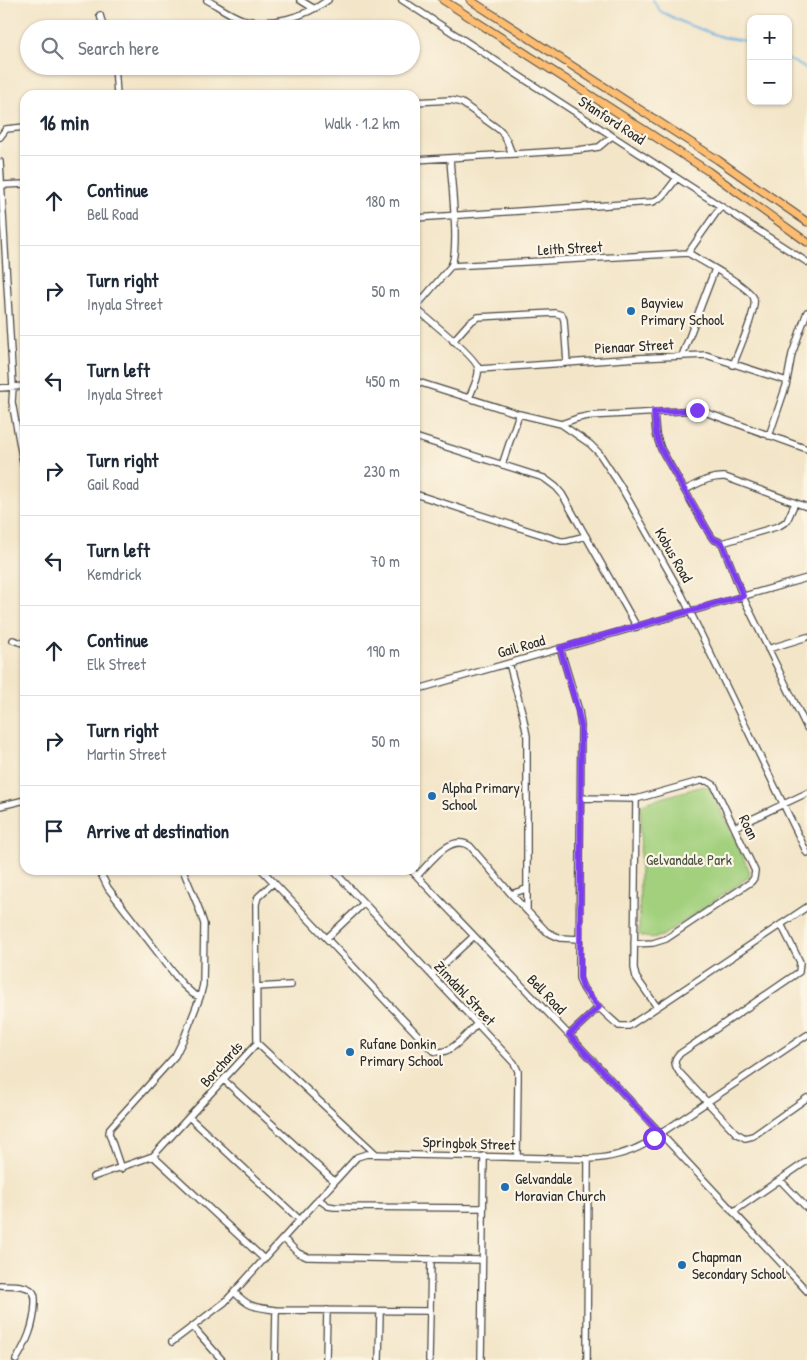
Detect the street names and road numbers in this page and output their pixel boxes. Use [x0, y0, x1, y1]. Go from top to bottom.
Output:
street label: Stanford Road [574, 91, 650, 150]
street label: Leith Street [537, 236, 604, 260]
street label: Pienaar Street [594, 333, 675, 359]
street label: Kobus Road [650, 524, 698, 586]
street label: Gail Road [495, 629, 547, 663]
street label: Roan [734, 811, 764, 843]
street label: Zimdahl Street [430, 956, 501, 1031]
street label: Bell Road [523, 969, 571, 1019]
street label: Borchards [195, 1036, 247, 1091]
street label: Springbok Street [422, 1131, 517, 1155]

